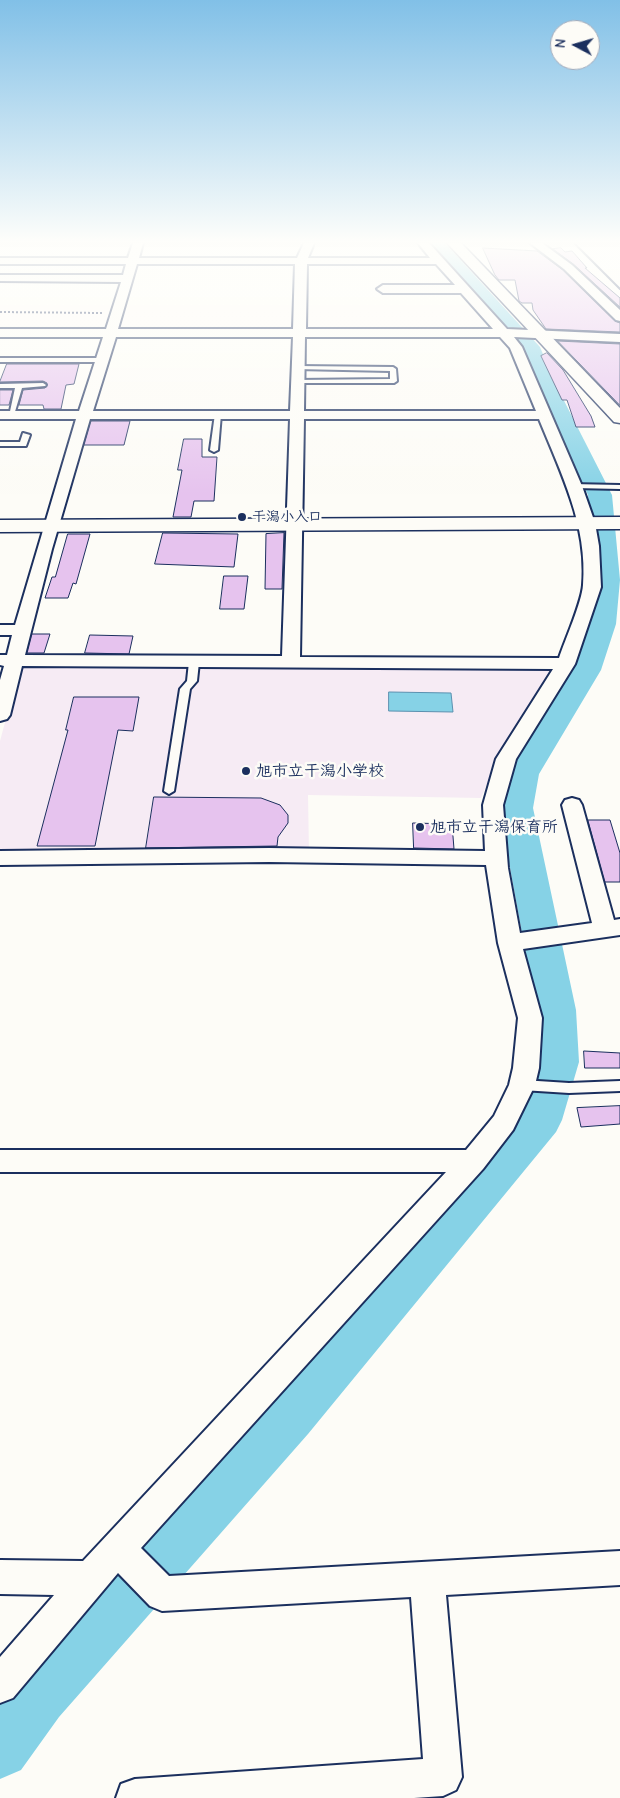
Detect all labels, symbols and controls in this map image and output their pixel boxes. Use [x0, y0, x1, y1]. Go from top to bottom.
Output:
north arrow [550, 20, 600, 70]
text: N [552, 38, 570, 49]
place label: 干潟小入口 [252, 509, 322, 525]
marker: 干潟小入口 [236, 511, 248, 523]
place label: 旭市立干潟小学校 [256, 761, 384, 781]
marker: 旭市立干潟小学校 [240, 765, 252, 777]
place label: 旭市立干潟保育所 [430, 817, 558, 837]
marker: 旭市立干潟保育所 [414, 821, 426, 833]

